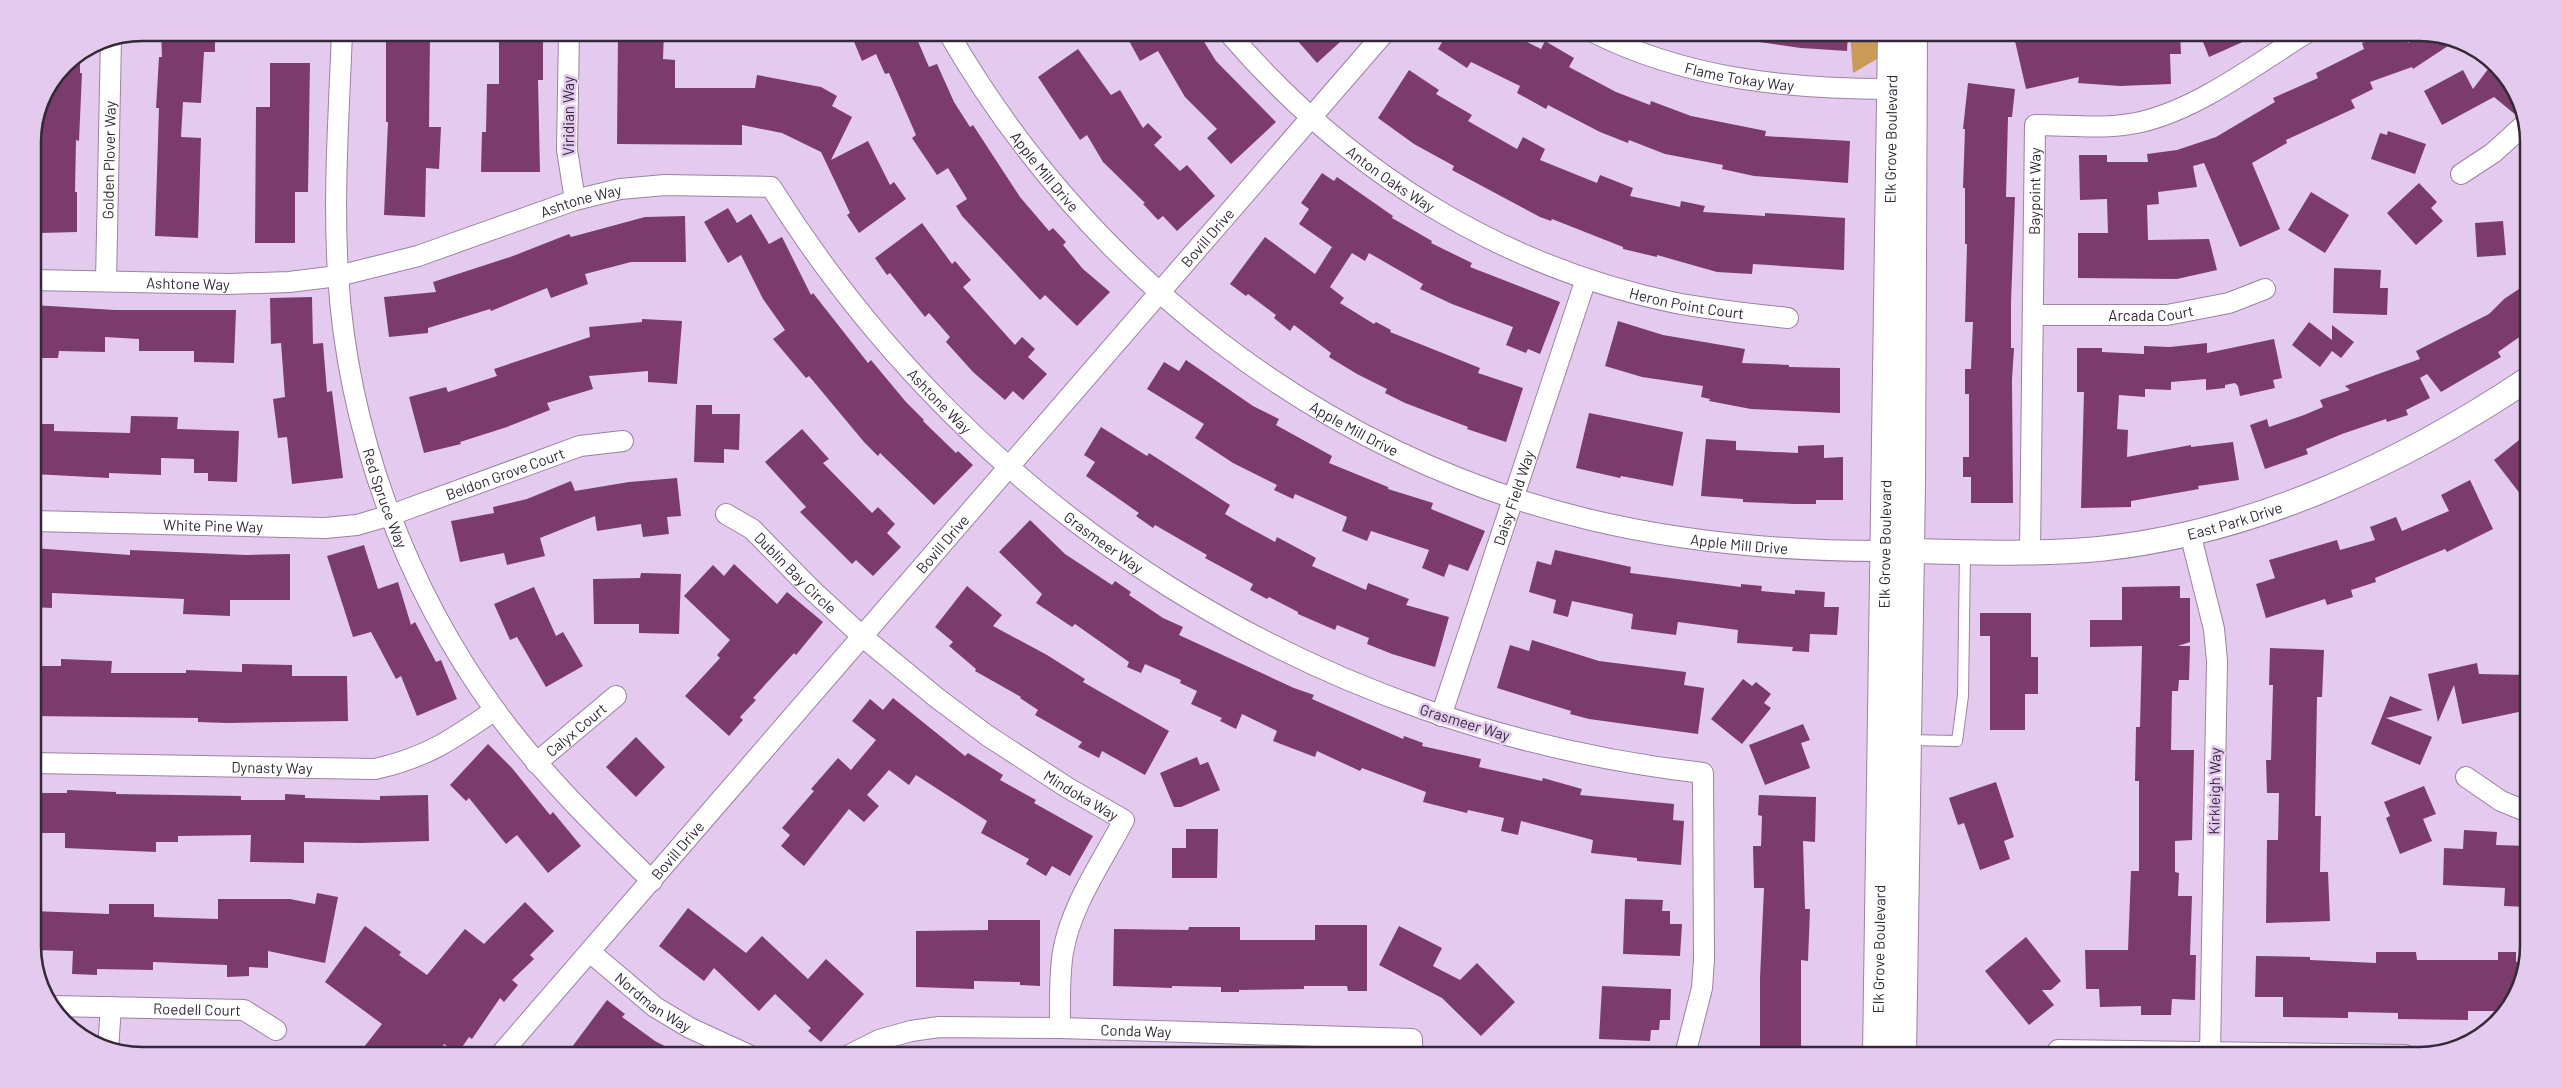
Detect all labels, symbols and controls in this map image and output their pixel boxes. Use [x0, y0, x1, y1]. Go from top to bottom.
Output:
street label: Flame Tokay Way [1683, 58, 1795, 94]
street label: Elk Grove Boulevard [1880, 75, 1900, 204]
street label: Viridian Way [559, 76, 577, 156]
street label: Golden Plover Way [98, 100, 119, 220]
street label: Apple Mill Drive [1007, 128, 1083, 215]
street label: Anton Oaks Way [1343, 142, 1438, 216]
street label: Baypoint Way [2025, 147, 2044, 235]
street label: Ashtone Way [538, 180, 623, 221]
street label: Bovill Drive [1177, 204, 1237, 270]
street label: Ashtone Way [146, 273, 230, 293]
street label: Heron Point Court [1628, 283, 1745, 322]
street label: Arcada Court [2108, 301, 2195, 324]
street label: Ashtone Way [904, 365, 975, 437]
street label: Apple Mill Drive [1307, 397, 1401, 460]
street label: Beldon Grove Court [443, 443, 567, 503]
street label: Red Spruce Way [360, 446, 411, 551]
street label: Daisy Field Way [1489, 448, 1538, 548]
street label: Elk Grove Boulevard [1875, 480, 1894, 608]
street label: East Park Drive [2185, 498, 2285, 543]
street label: Grasmeer Way [1061, 507, 1147, 577]
street label: Bovill Drive [912, 511, 973, 577]
street label: White Pine Way [163, 515, 263, 536]
street label: Dublin Bay Circle [751, 528, 841, 617]
street label: Apple Mill Drive [1689, 530, 1789, 557]
street label: Calyx Court [542, 699, 610, 760]
street label: Grasmeer Way [1418, 700, 1512, 744]
street label: Kirkleigh Way [2204, 747, 2224, 835]
street label: Dynasty Way [231, 757, 313, 777]
street label: Mindoka Way [1041, 766, 1122, 824]
street label: Bovill Drive [647, 817, 708, 883]
street label: Elk Grove Boulevard [1869, 885, 1888, 1013]
street label: Nordman Way [612, 968, 695, 1036]
street label: Roedell Court [153, 999, 241, 1019]
street label: Conda Way [1100, 1020, 1172, 1040]

